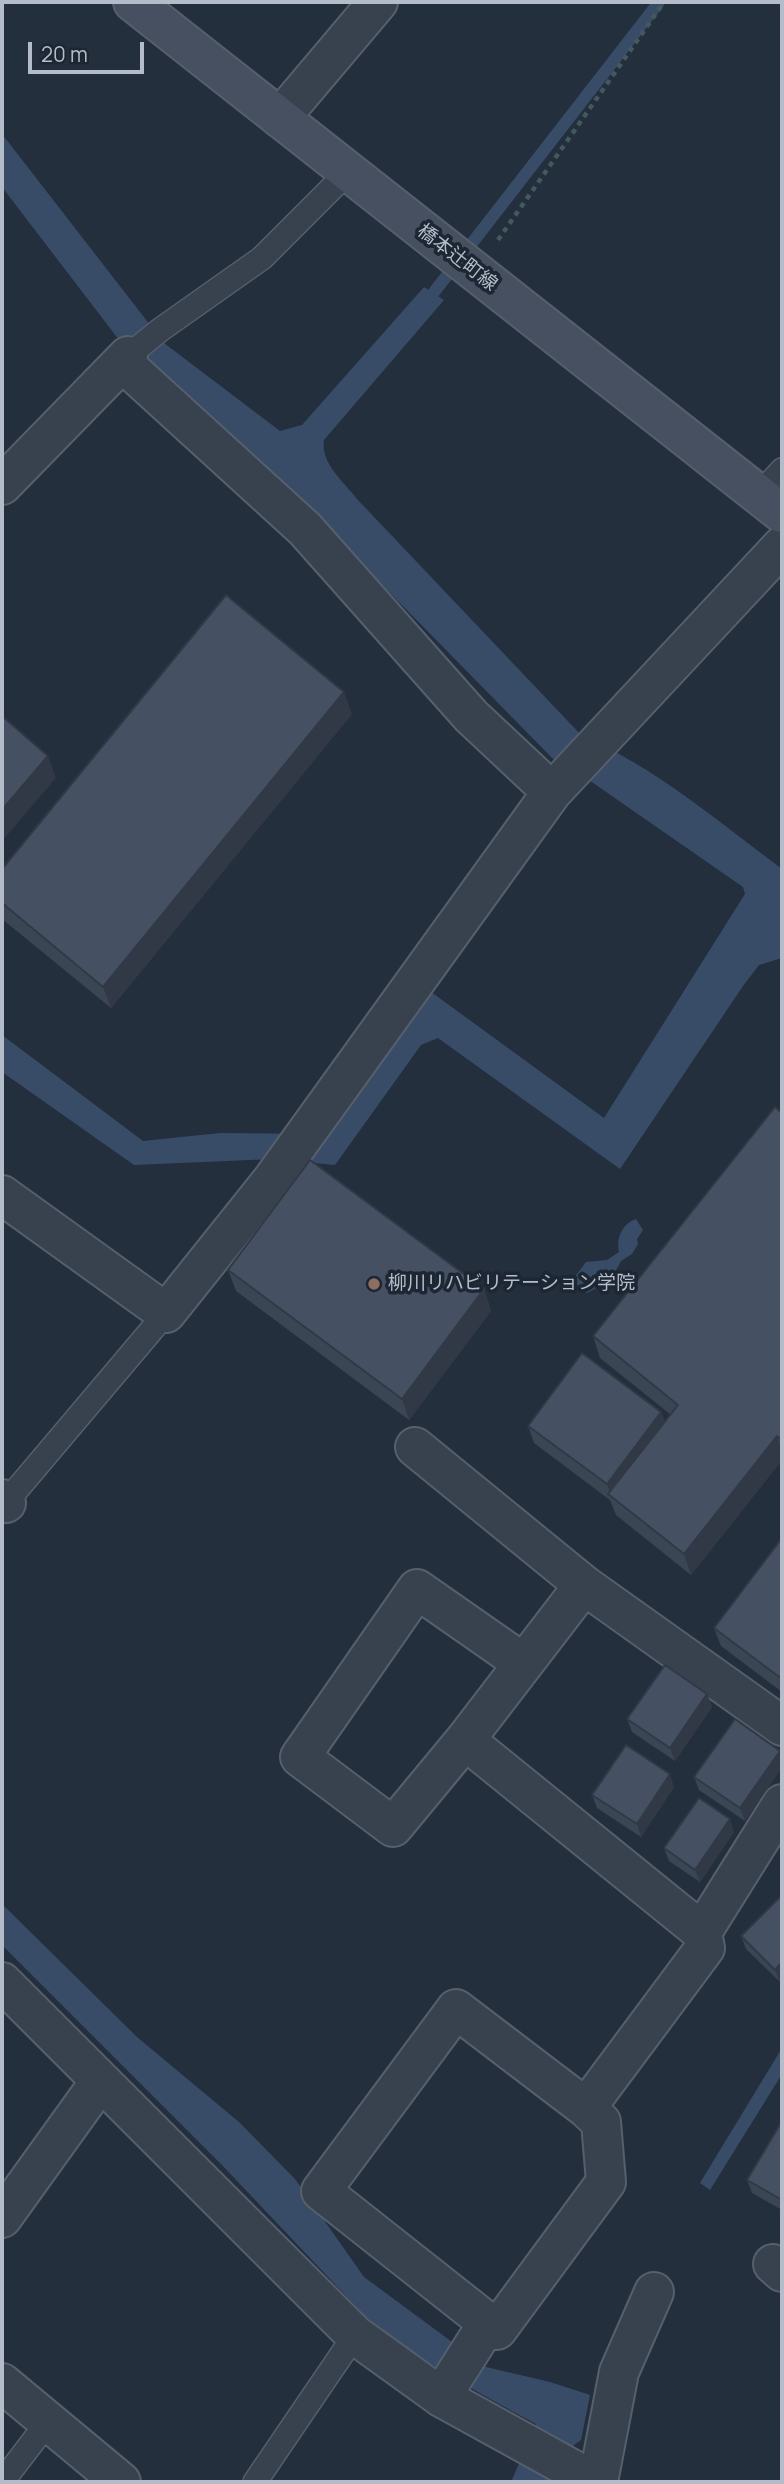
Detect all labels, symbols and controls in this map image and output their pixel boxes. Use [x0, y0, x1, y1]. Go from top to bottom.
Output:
scale bar [32, 28, 147, 72]
text: 20 m [41, 40, 88, 68]
street label: 橋本辻町線 [413, 220, 501, 296]
place label: 柳川リハビリテーション学院 [388, 1273, 635, 1295]
marker: 柳川リハビリテーション学院 [366, 1276, 382, 1292]

